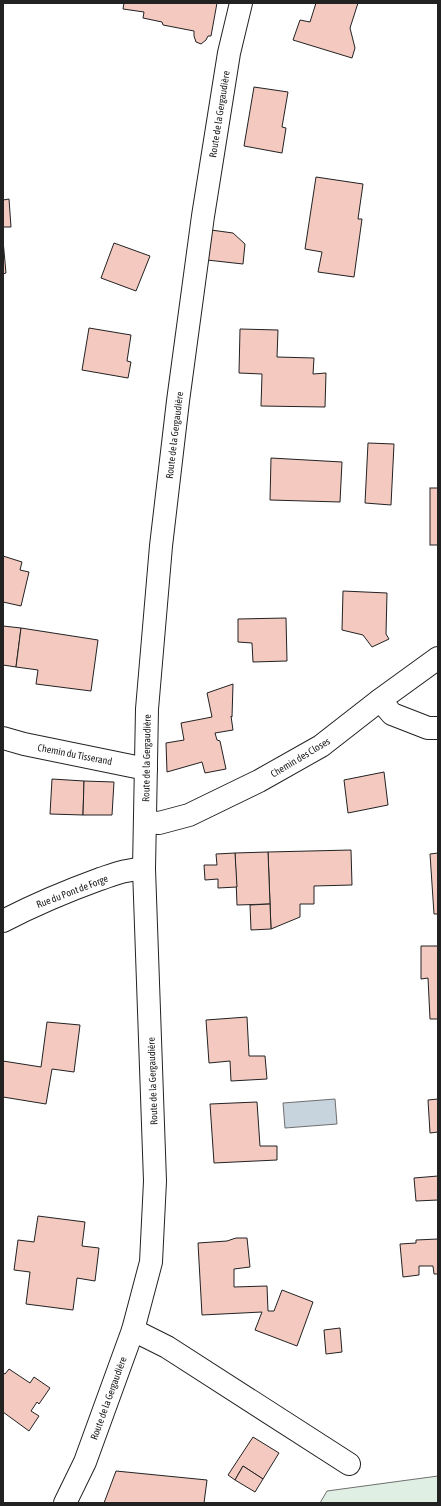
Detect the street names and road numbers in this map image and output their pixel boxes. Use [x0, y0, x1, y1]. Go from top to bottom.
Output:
street label: Route de la Gergaudière [207, 69, 232, 158]
street label: Route de la Gergaudière [164, 390, 185, 479]
street label: Route de la Gergaudière [140, 714, 153, 802]
street label: Chemin des Closes [269, 735, 332, 779]
street label: Chemin du Tisserand [37, 742, 113, 767]
street label: Rue du Pont de Forge [35, 873, 110, 910]
street label: Route de la Gergaudière [145, 1037, 160, 1125]
street label: Route de la Gergaudière [88, 1355, 129, 1441]

